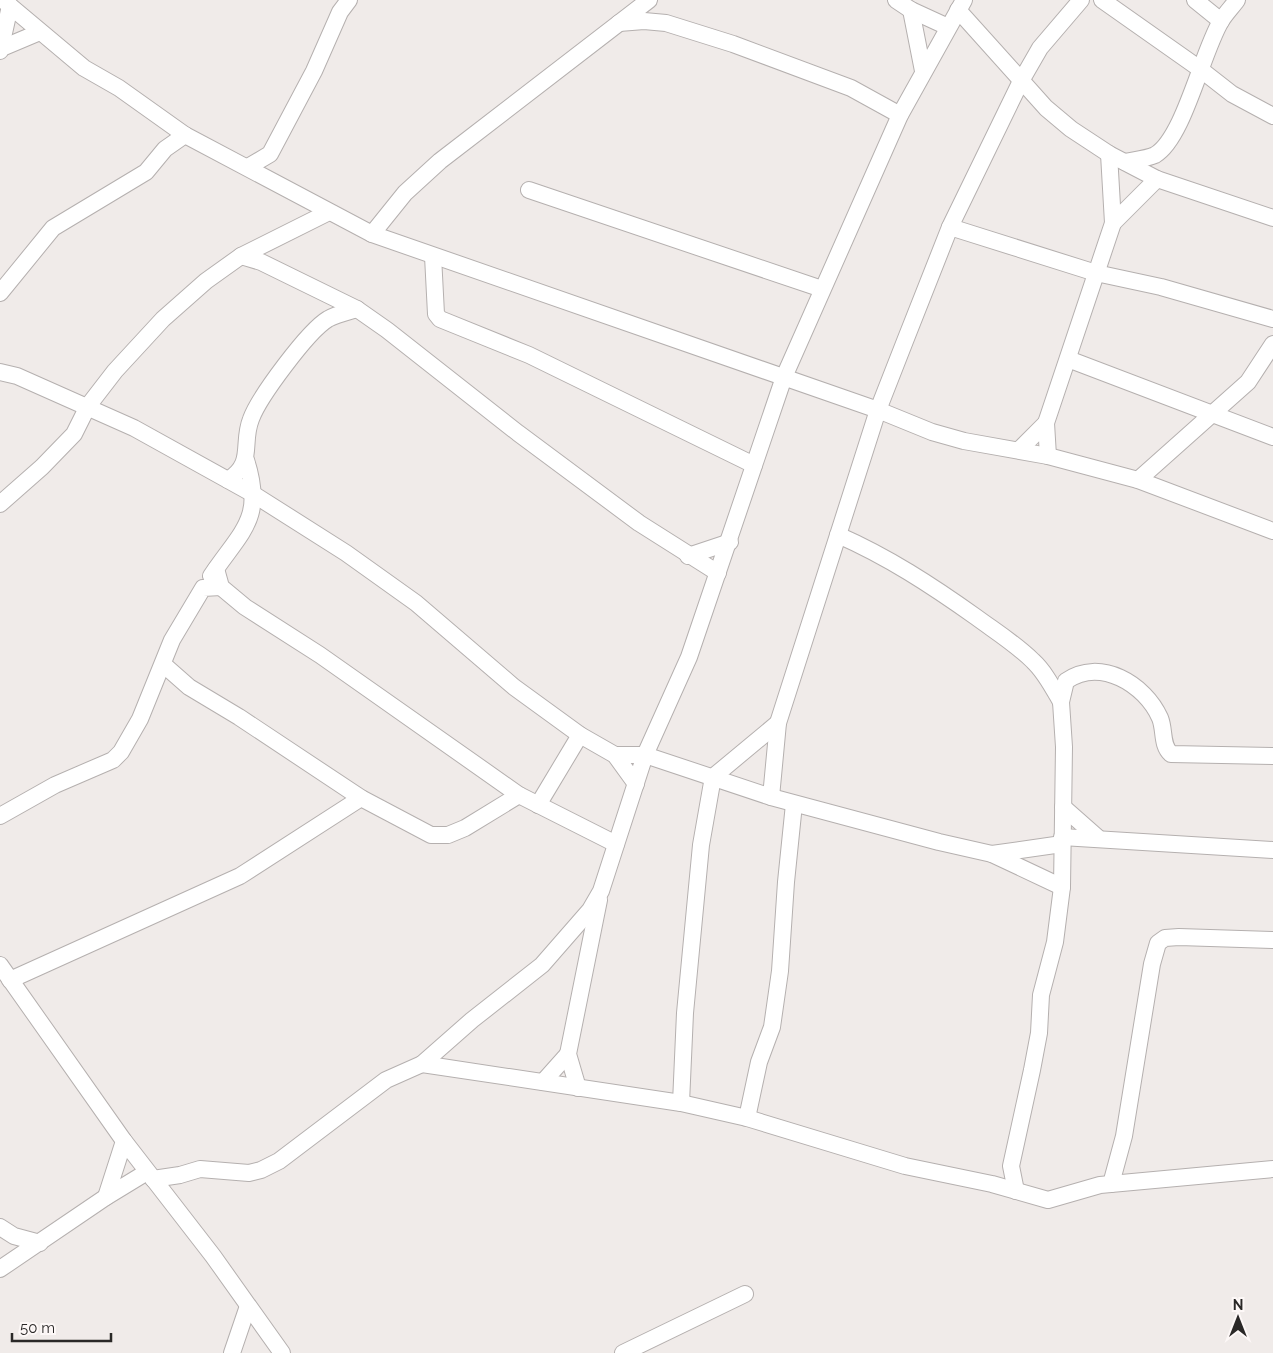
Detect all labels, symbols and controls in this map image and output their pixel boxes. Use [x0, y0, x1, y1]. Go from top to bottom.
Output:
north arrow [1213, 1293, 1263, 1343]
text: N [1233, 1297, 1243, 1313]
scale bar [12, 1310, 111, 1342]
text: 50 m [20, 1319, 55, 1337]

